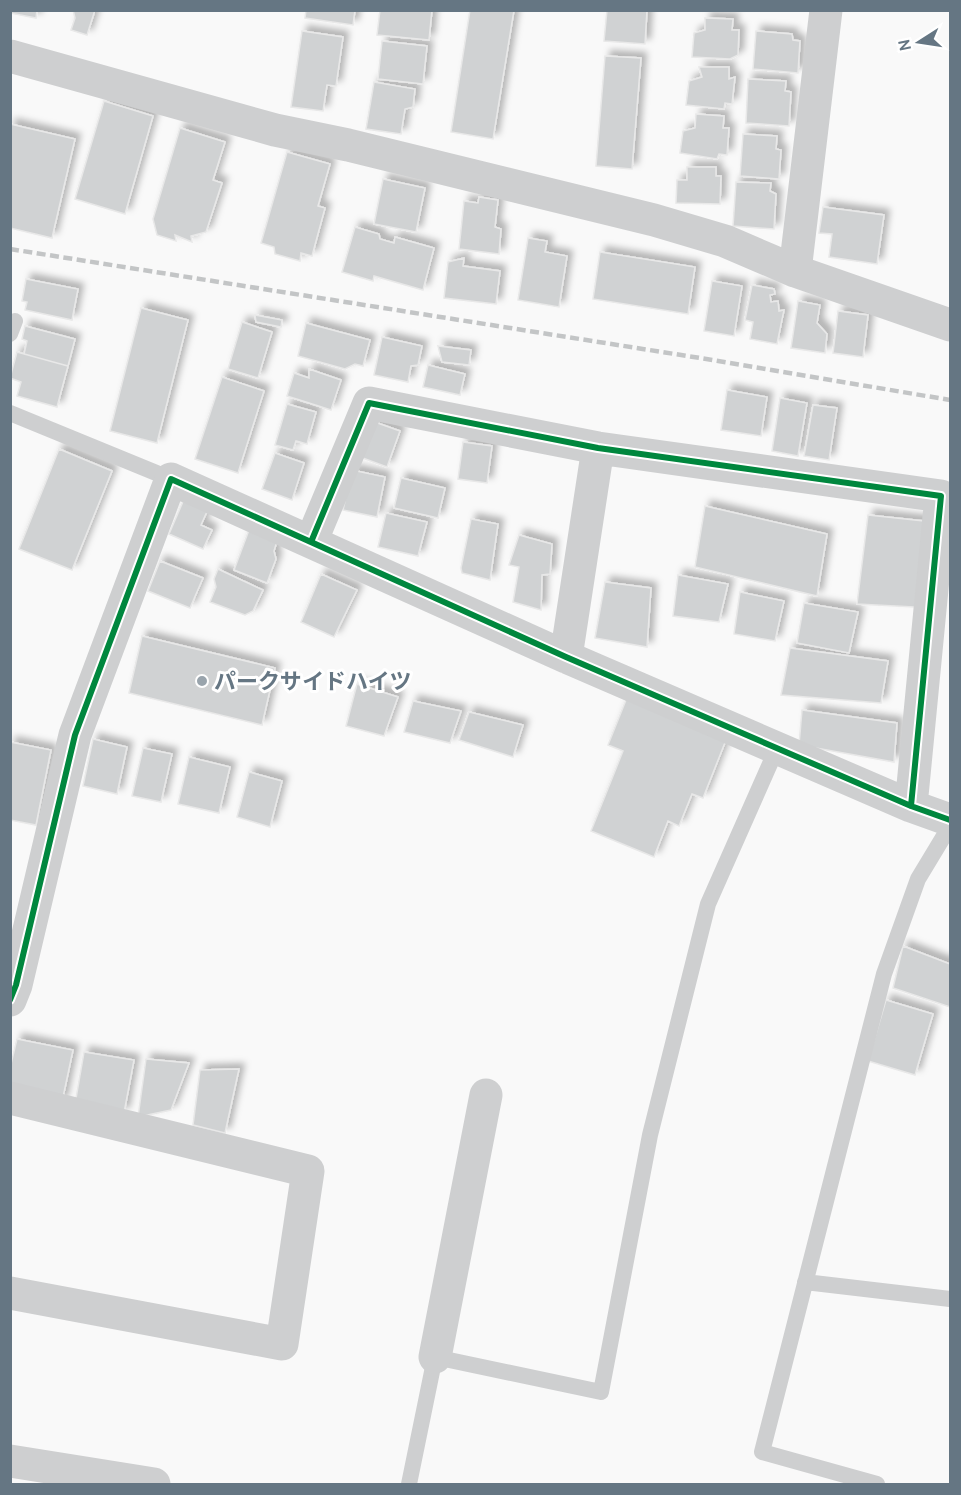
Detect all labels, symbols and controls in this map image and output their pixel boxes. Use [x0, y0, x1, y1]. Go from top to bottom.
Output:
north arrow [889, 12, 949, 72]
text: N [894, 38, 915, 53]
place label: パークサイドハイツ [214, 668, 412, 695]
marker: パークサイドハイツ [195, 674, 209, 688]

